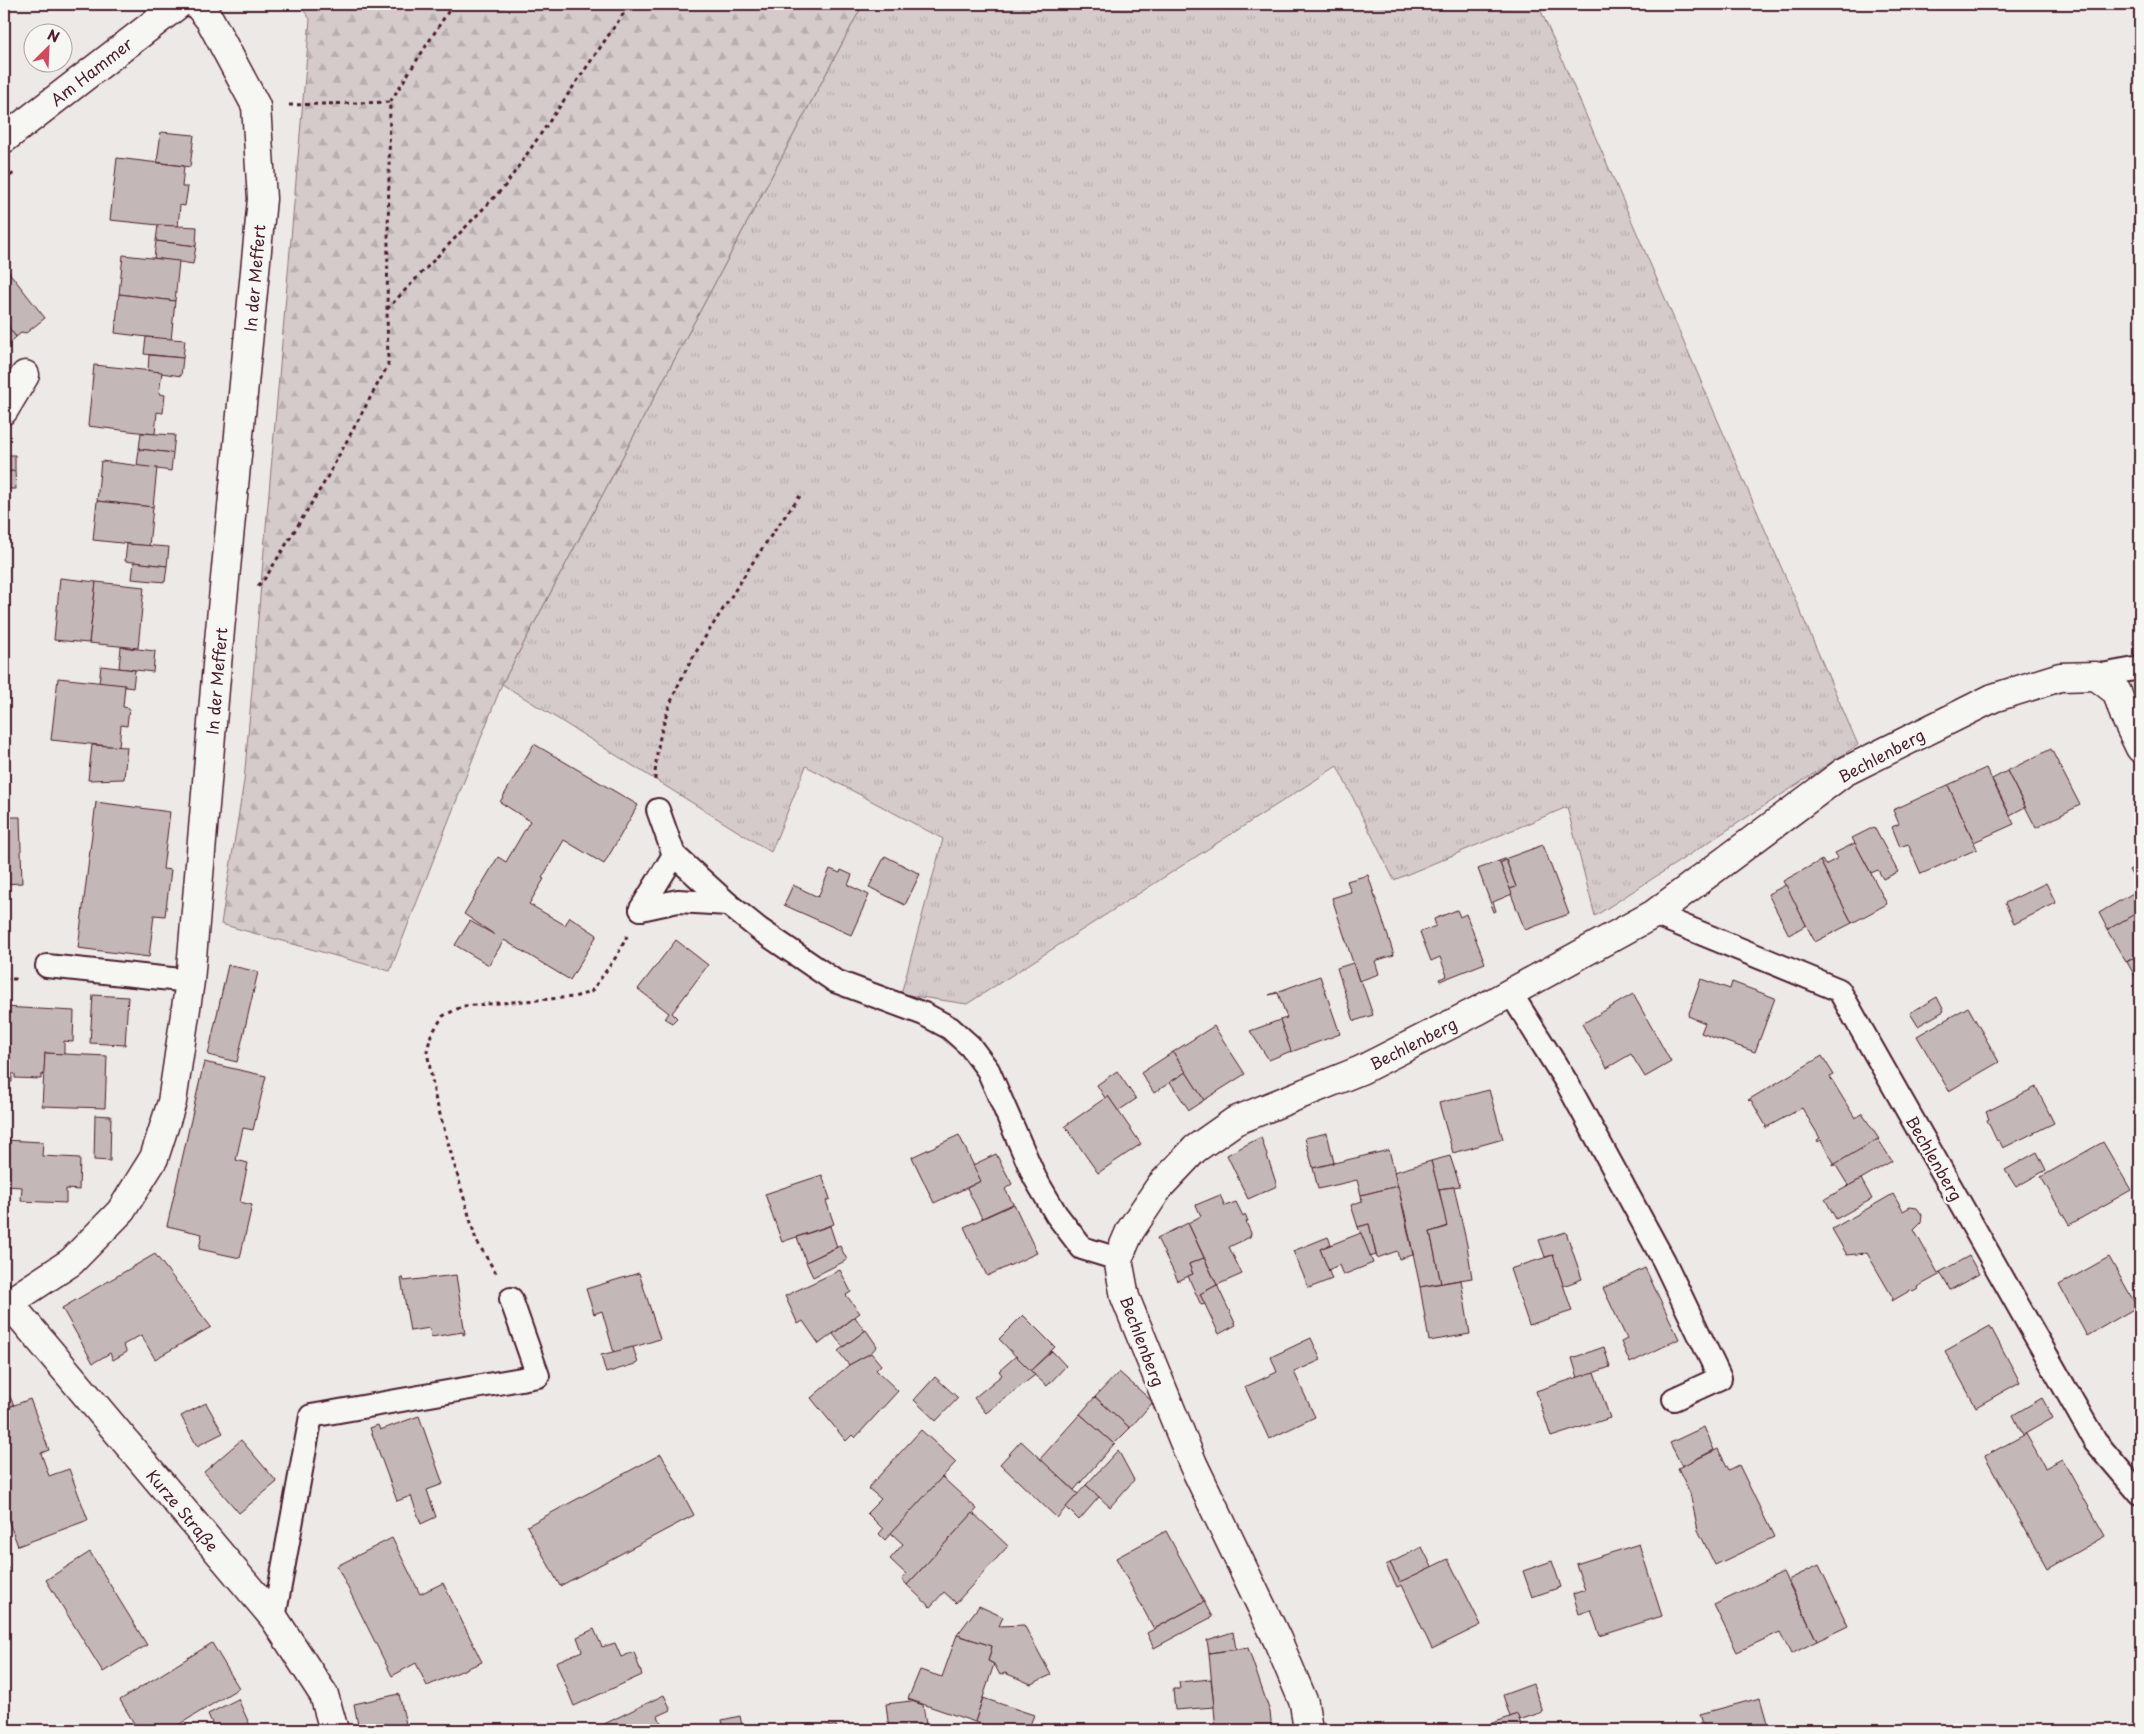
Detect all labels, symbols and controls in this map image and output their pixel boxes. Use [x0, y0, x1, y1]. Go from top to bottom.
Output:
north arrow [22, 22, 72, 72]
text: N [44, 24, 63, 48]
street label: Am Hammer [45, 31, 137, 111]
street label: In der Meffert [237, 223, 271, 333]
street label: In der Meffert [199, 626, 233, 736]
street label: Bechlenberg [1834, 722, 1928, 788]
street label: Bechlenberg [1365, 1011, 1461, 1075]
street label: Bechlenberg [1901, 1111, 1969, 1205]
street label: Bechlenberg [1115, 1292, 1171, 1390]
street label: Kurze Straße [141, 1463, 225, 1557]

